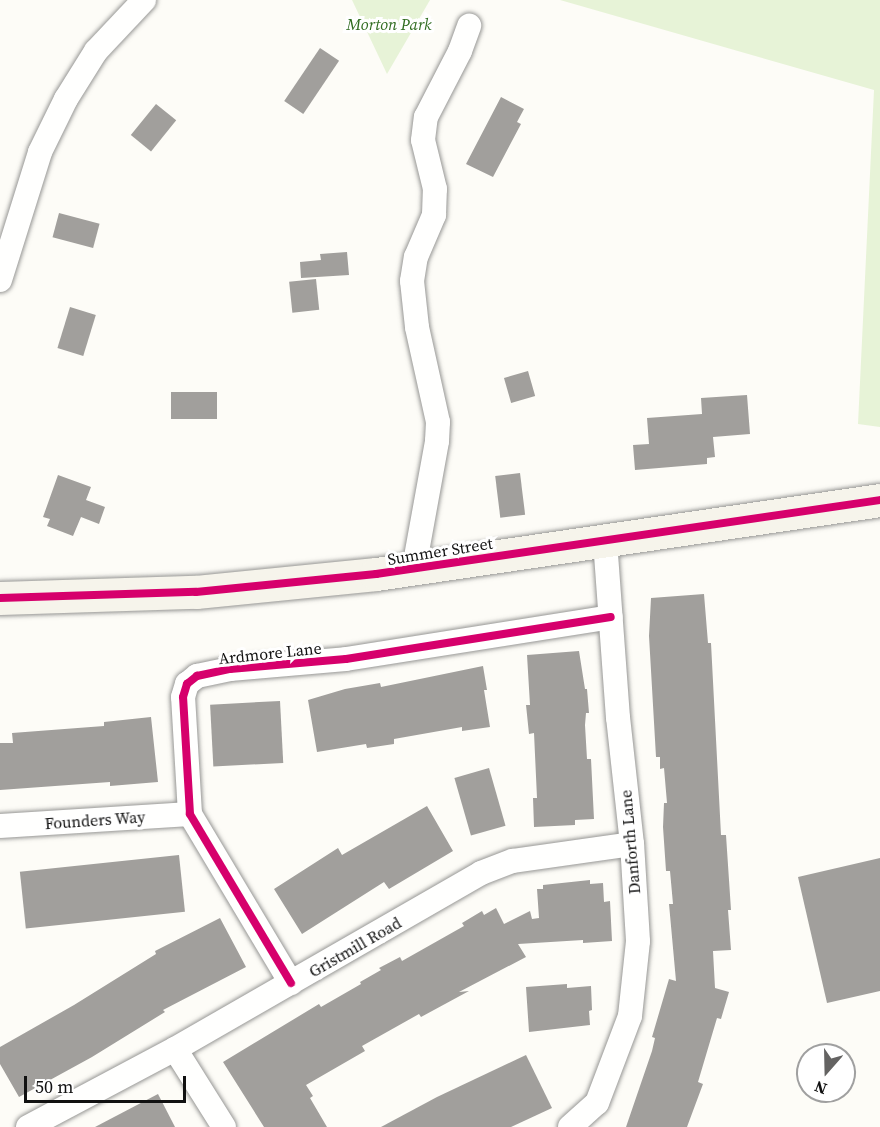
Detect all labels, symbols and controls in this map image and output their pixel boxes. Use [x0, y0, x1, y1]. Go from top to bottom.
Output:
park label: Morton Park [346, 14, 432, 34]
street label: Summer Street [386, 533, 494, 569]
street label: Ardmore Lane [218, 638, 322, 668]
street label: Danforth Lane [616, 789, 644, 895]
street label: Founders Way [44, 807, 146, 833]
street label: Gristmill Road [305, 913, 405, 981]
north arrow [796, 1043, 856, 1103]
scale bar [27, 1064, 189, 1102]
text: 50 m [35, 1074, 73, 1099]
text: N [811, 1076, 830, 1100]

